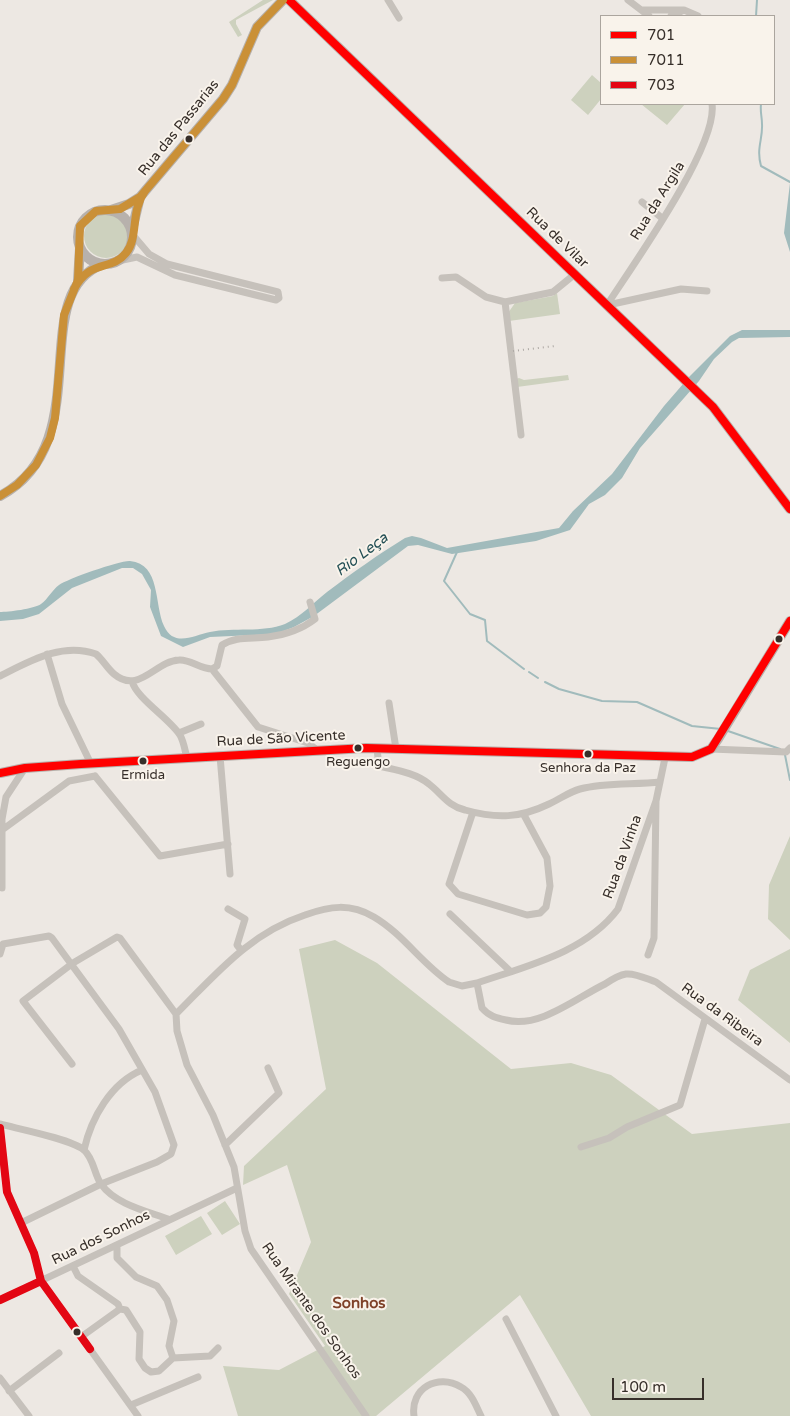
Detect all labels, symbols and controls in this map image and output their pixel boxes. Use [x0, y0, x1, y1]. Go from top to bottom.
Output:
legend [600, 15, 775, 105]
text: 701 [647, 26, 675, 44]
text: 7011 [647, 51, 685, 69]
text: 703 [647, 76, 675, 94]
street label: Rua das Passarias [135, 77, 223, 179]
unlabelled marker [184, 134, 194, 144]
street label: Rua da Argila [627, 159, 689, 243]
street label: Rua de Vilar [522, 204, 592, 272]
water label: Rio Leça [332, 529, 392, 581]
unlabelled marker [774, 634, 784, 644]
street label: Rua de São Vicente [216, 727, 346, 751]
marker: Reguengo [353, 743, 363, 753]
marker: Senhora da Paz [583, 749, 593, 759]
place label: Reguengo [326, 755, 390, 771]
marker: Ermida [138, 756, 148, 766]
place label: Senhora da Paz [540, 761, 636, 777]
place label: Ermida [121, 768, 165, 784]
street label: Rua da Vinha [600, 813, 646, 901]
street label: Rua da Ribeira [678, 980, 766, 1050]
street label: Rua dos Sonhos [49, 1207, 153, 1269]
street label: Rua Mirante dos Sonhos [258, 1240, 364, 1382]
district label: Sonhos [333, 1295, 385, 1313]
unlabelled marker [72, 1327, 82, 1337]
scale bar [615, 1368, 708, 1400]
text: 100 m [620, 1378, 666, 1396]

